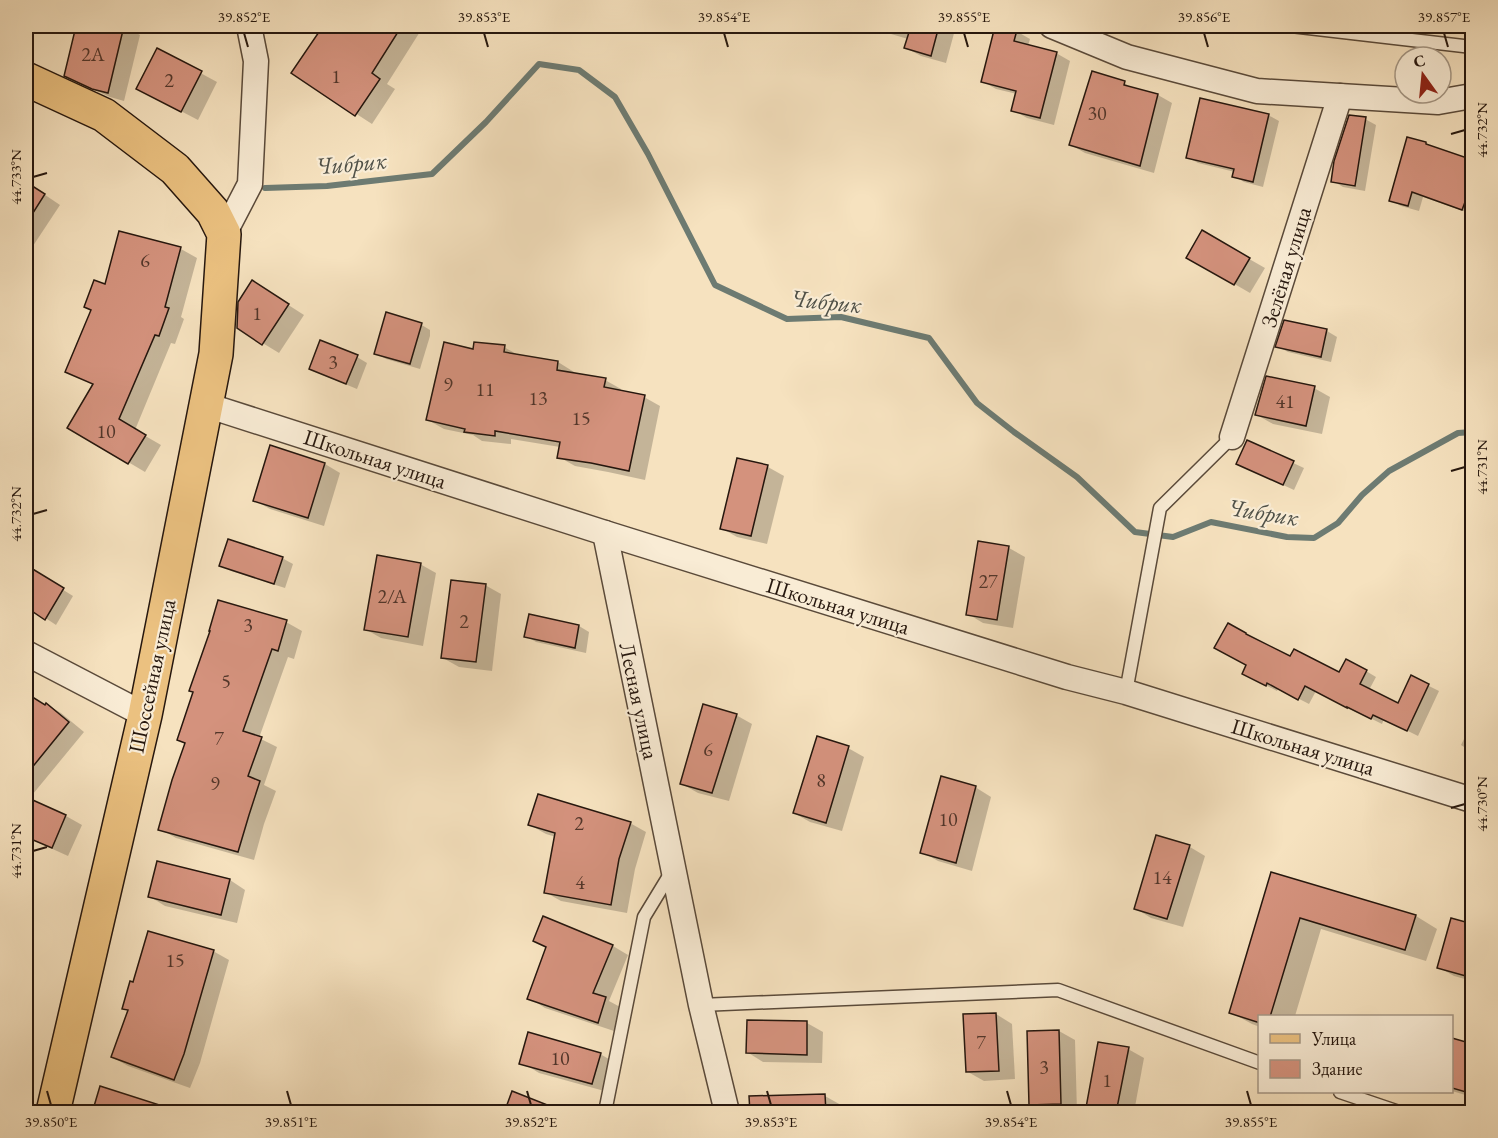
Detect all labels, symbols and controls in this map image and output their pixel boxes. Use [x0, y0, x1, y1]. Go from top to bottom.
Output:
text: 39.852°E [218, 7, 271, 26]
text: 39.853°E [458, 7, 511, 26]
text: 39.854°E [698, 7, 751, 26]
text: 39.855°E [938, 7, 991, 26]
text: 39.856°E [1178, 7, 1231, 26]
text: 39.857°E [1418, 7, 1471, 26]
house number: 2А [81, 41, 105, 67]
north arrow [1393, 45, 1453, 105]
text: С [1411, 49, 1427, 73]
house number: 1 [331, 63, 341, 89]
house number: 2 [164, 67, 174, 93]
house number: 30 [1087, 100, 1107, 126]
text: 44.732°N [1472, 102, 1491, 158]
water label: Чибрик [314, 144, 388, 182]
text: 44.733°N [6, 149, 25, 205]
street label: Зелёная улица [1254, 203, 1318, 331]
house number: 6 [140, 247, 150, 273]
water label: Чибрик [789, 282, 864, 320]
house number: 1 [252, 300, 262, 326]
house number: 3 [328, 349, 338, 375]
house number: 9 [443, 371, 453, 397]
house number: 11 [475, 376, 495, 402]
house number: 13 [528, 385, 548, 411]
house number: 41 [1275, 388, 1295, 414]
house number: 15 [571, 405, 591, 431]
house number: 10 [96, 418, 116, 444]
street label: Школьная улица [300, 422, 450, 496]
text: 44.731°N [1472, 439, 1491, 495]
text: 44.732°N [6, 486, 25, 542]
water label: Чибрик [1225, 491, 1301, 533]
house number: 27 [978, 568, 998, 594]
street label: Школьная улица [763, 570, 913, 642]
house number: 2/А [377, 583, 407, 609]
street label: Шоссейная улица [122, 596, 183, 756]
house number: 2 [459, 608, 469, 634]
house number: 3 [243, 612, 253, 638]
street label: Лесная улица [612, 640, 666, 762]
house number: 5 [221, 668, 231, 694]
street label: Школьная улица [1228, 711, 1378, 783]
house number: 7 [214, 725, 224, 751]
house number: 6 [703, 736, 713, 762]
house number: 8 [816, 767, 826, 793]
house number: 9 [210, 770, 220, 796]
text: 44.730°N [1472, 776, 1491, 832]
house number: 10 [938, 806, 958, 832]
house number: 2 [574, 810, 584, 836]
text: 44.731°N [6, 823, 25, 879]
house number: 14 [1152, 864, 1172, 890]
house number: 4 [575, 869, 585, 895]
house number: 15 [165, 947, 185, 973]
legend [1258, 1015, 1453, 1093]
text: Улица [1311, 1027, 1357, 1050]
house number: 7 [976, 1029, 986, 1055]
house number: 10 [550, 1045, 570, 1071]
house number: 3 [1039, 1054, 1049, 1080]
text: Здание [1312, 1057, 1362, 1080]
house number: 1 [1102, 1067, 1112, 1093]
text: 39.850°E [25, 1112, 78, 1131]
text: 39.851°E [265, 1112, 318, 1131]
text: 39.852°E [505, 1112, 558, 1131]
text: 39.853°E [745, 1112, 798, 1131]
text: 39.854°E [985, 1112, 1038, 1131]
text: 39.855°E [1225, 1112, 1278, 1131]

